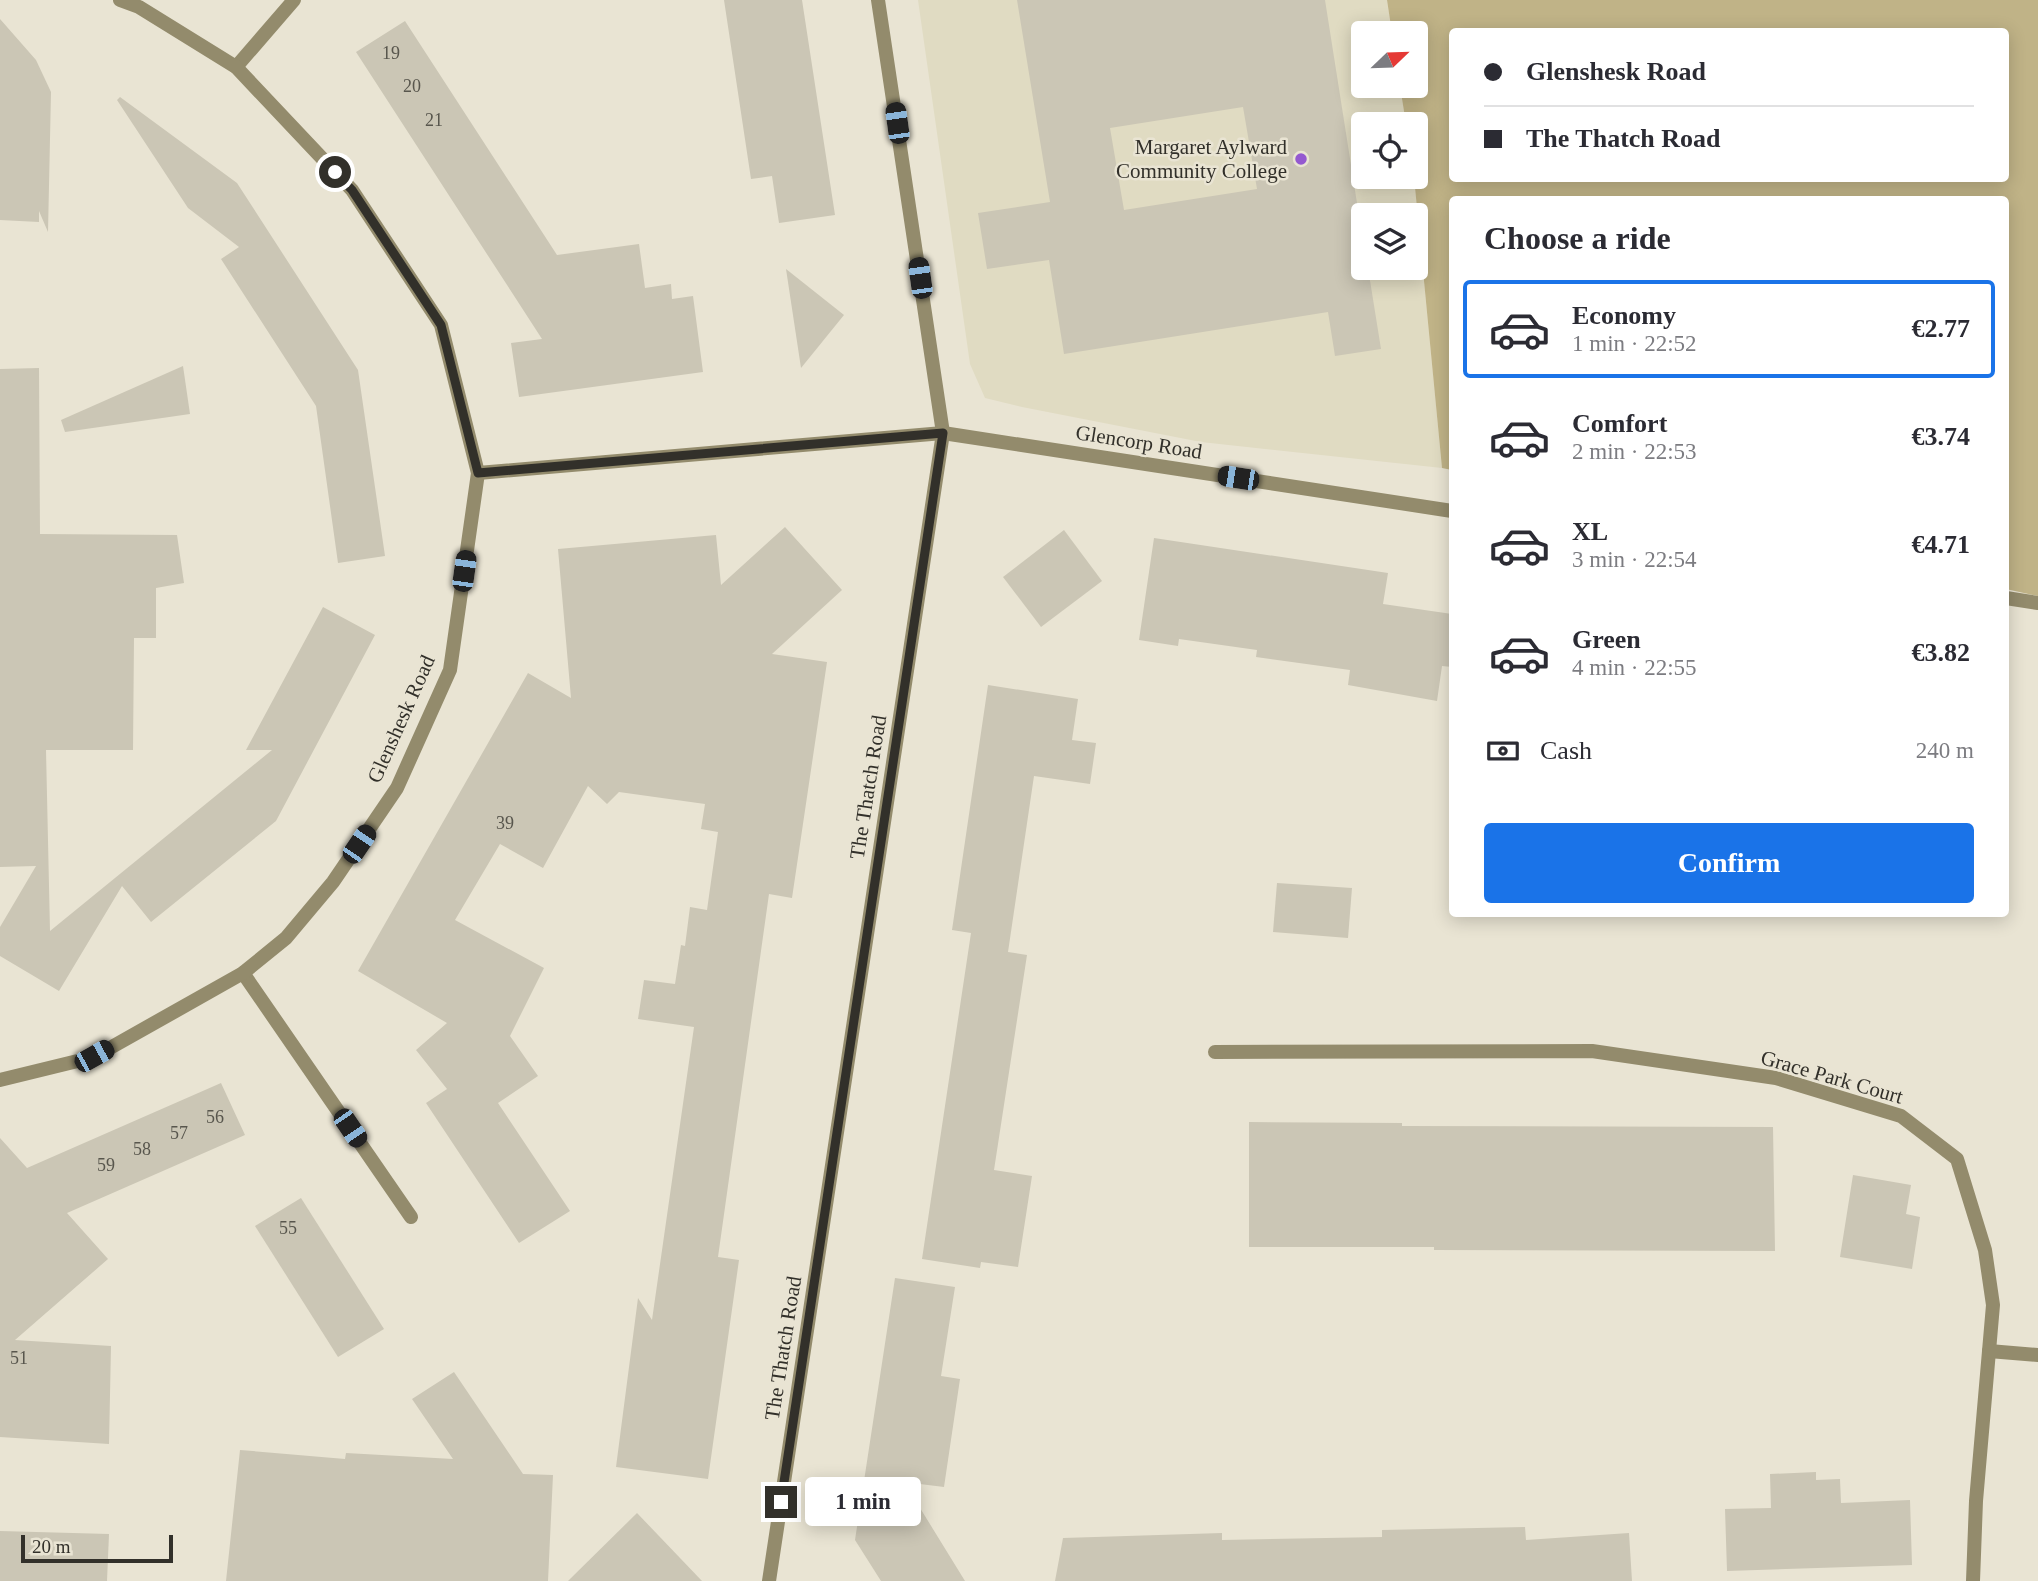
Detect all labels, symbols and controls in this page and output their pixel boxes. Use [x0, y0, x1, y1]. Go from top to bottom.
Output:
north arrow [1351, 21, 1428, 98]
map controls [1351, 21, 1428, 280]
house number: 19 [382, 43, 400, 63]
text: Glenshesk Road [1526, 57, 1706, 86]
house number: 20 [403, 76, 421, 96]
car [884, 101, 911, 145]
house number: 21 [425, 110, 443, 130]
button: locate [1351, 112, 1428, 189]
text: The Thatch Road [1526, 124, 1721, 153]
place label: Margaret Aylward Community College [1116, 135, 1287, 183]
marker: Margaret Aylward Community College [1293, 151, 1309, 167]
route start [319, 156, 351, 188]
button: layers [1351, 203, 1428, 280]
text: Choose a ride [1484, 220, 1671, 256]
car [907, 256, 934, 300]
icon: car [1488, 298, 1551, 361]
text: Economy [1572, 301, 1676, 330]
text: €2.77 [1912, 314, 1970, 343]
text: 1 min · 22:52 [1572, 331, 1697, 356]
icon: car [1488, 406, 1551, 469]
text: Comfort [1572, 409, 1667, 438]
street label: Glencorp Road [1074, 420, 1204, 464]
text: €3.74 [1912, 422, 1970, 451]
text: 2 min · 22:53 [1572, 439, 1697, 464]
car [1216, 464, 1261, 492]
icon: car [1488, 514, 1551, 577]
text: XL [1572, 517, 1608, 546]
text: €4.71 [1912, 530, 1970, 559]
text: 3 min · 22:54 [1572, 547, 1697, 572]
car [451, 549, 478, 593]
icon: car [1488, 622, 1551, 685]
text: Green [1572, 625, 1641, 654]
text: €3.82 [1912, 638, 1970, 667]
street label: Glenshesk Road [362, 651, 440, 786]
text: 4 min · 22:55 [1572, 655, 1697, 680]
street label: The Thatch Road [845, 713, 891, 861]
icon: cash [1484, 732, 1522, 770]
text: Cash [1540, 736, 1592, 765]
text: 240 m [1916, 738, 1974, 763]
house number: 39 [496, 813, 514, 833]
car [339, 821, 380, 867]
button: Confirm [1484, 823, 1974, 903]
car [71, 1037, 118, 1075]
street label: Grace Park Court [1758, 1045, 1906, 1109]
car [330, 1105, 371, 1151]
house number: 56 [206, 1107, 224, 1127]
house number: 57 [170, 1123, 188, 1143]
house number: 58 [133, 1139, 151, 1159]
house number: 59 [97, 1155, 115, 1175]
house number: 55 [279, 1218, 297, 1238]
street label: The Thatch Road [760, 1274, 806, 1422]
house number: 51 [10, 1348, 28, 1368]
callout: 1 min [806, 1478, 921, 1526]
route end [765, 1486, 797, 1518]
text: 1 min [835, 1489, 891, 1514]
scale bar [21, 1532, 173, 1564]
text: 20 m [32, 1536, 71, 1557]

